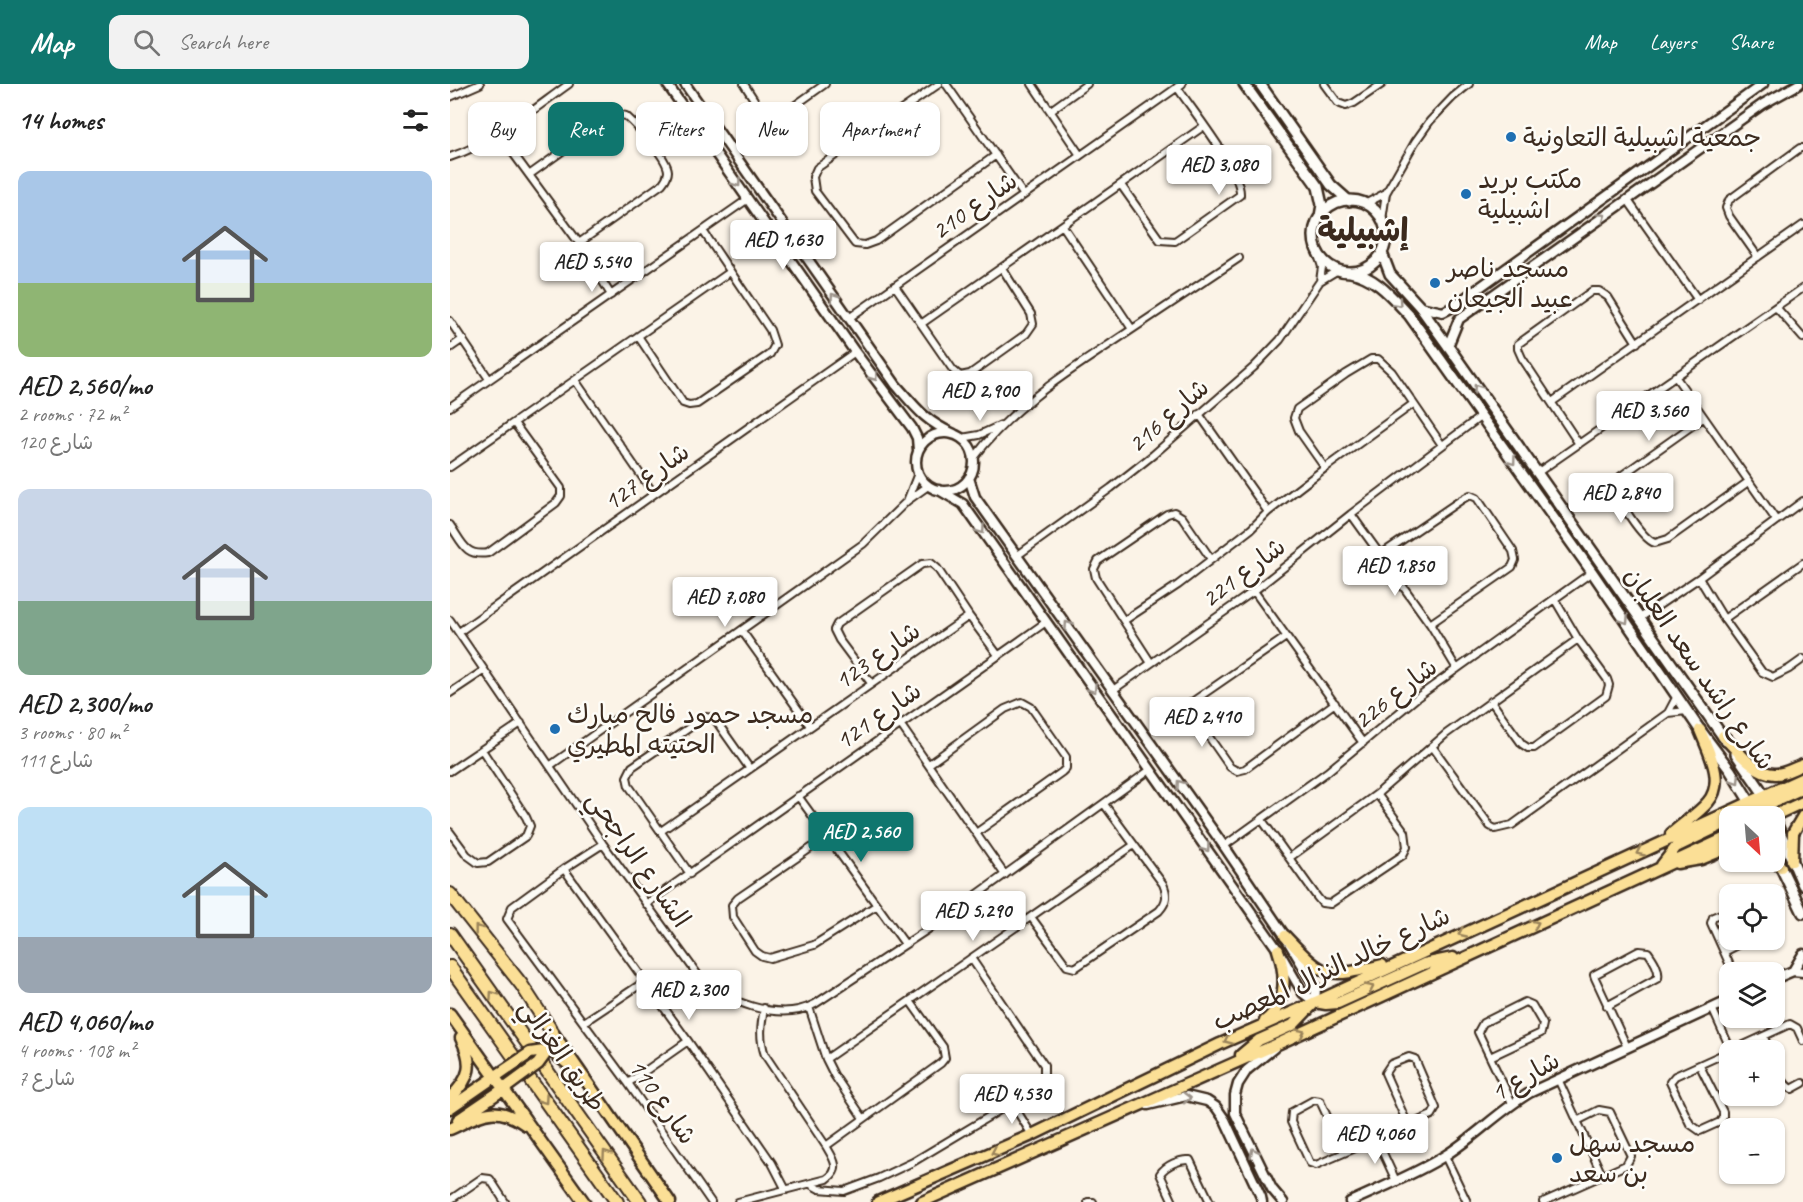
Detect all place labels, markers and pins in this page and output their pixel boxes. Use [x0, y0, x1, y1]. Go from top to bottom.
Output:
place label: جمعية اشبيلية التعاونية [1523, 121, 1761, 154]
marker: جمعية اشبيلية التعاونية [1504, 130, 1518, 144]
pin: AED 3,080 [1150, 145, 1288, 196]
place label: مكتب بريد اشبيلية [1478, 163, 1582, 226]
marker: مكتب بريد اشبيلية [1459, 187, 1473, 201]
pin: AED 1,630 [714, 220, 852, 271]
pin: AED 5,540 [523, 242, 661, 293]
place label: مسجد ناصر عبيد الجيعان [1445, 252, 1573, 315]
marker: مسجد ناصر عبيد الجيعان [1428, 276, 1442, 290]
pin: AED 2,900 [911, 371, 1049, 422]
pin: AED 3,560 [1580, 391, 1718, 442]
pin: AED 2,840 [1552, 473, 1690, 524]
pin: AED 1,850 [1326, 546, 1464, 597]
pin: AED 7,080 [656, 577, 794, 628]
pin: AED 2,410 [1133, 697, 1271, 748]
place label: مسجد حمود فالح مبارك الحتيته المطيري [567, 698, 813, 763]
marker: مسجد حمود فالح مبارك الحتيته المطيري [548, 722, 562, 736]
pin: AED 2,560 [792, 812, 930, 863]
pin: AED 5,290 [904, 891, 1042, 942]
pin: AED 2,300 [620, 970, 758, 1021]
pin: AED 4,530 [943, 1074, 1081, 1125]
pin: AED 4,060 [1306, 1114, 1444, 1165]
place label: مسجد سهل بن سعد [1569, 1127, 1695, 1190]
marker: مسجد سهل بن سعد [1550, 1151, 1564, 1165]

